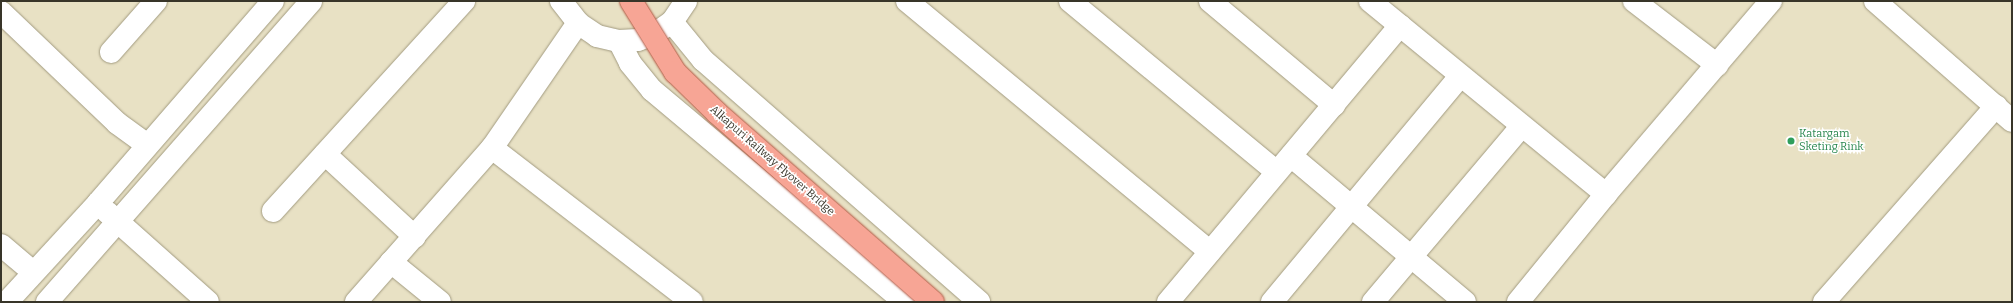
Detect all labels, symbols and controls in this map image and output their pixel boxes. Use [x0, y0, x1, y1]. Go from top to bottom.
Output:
street label: Alkapuri Railway Flyover Bridge [707, 103, 837, 219]
place label: Katargam Sketing Rink [1799, 128, 1864, 154]
marker: Katargam Sketing Rink [1786, 136, 1796, 146]

